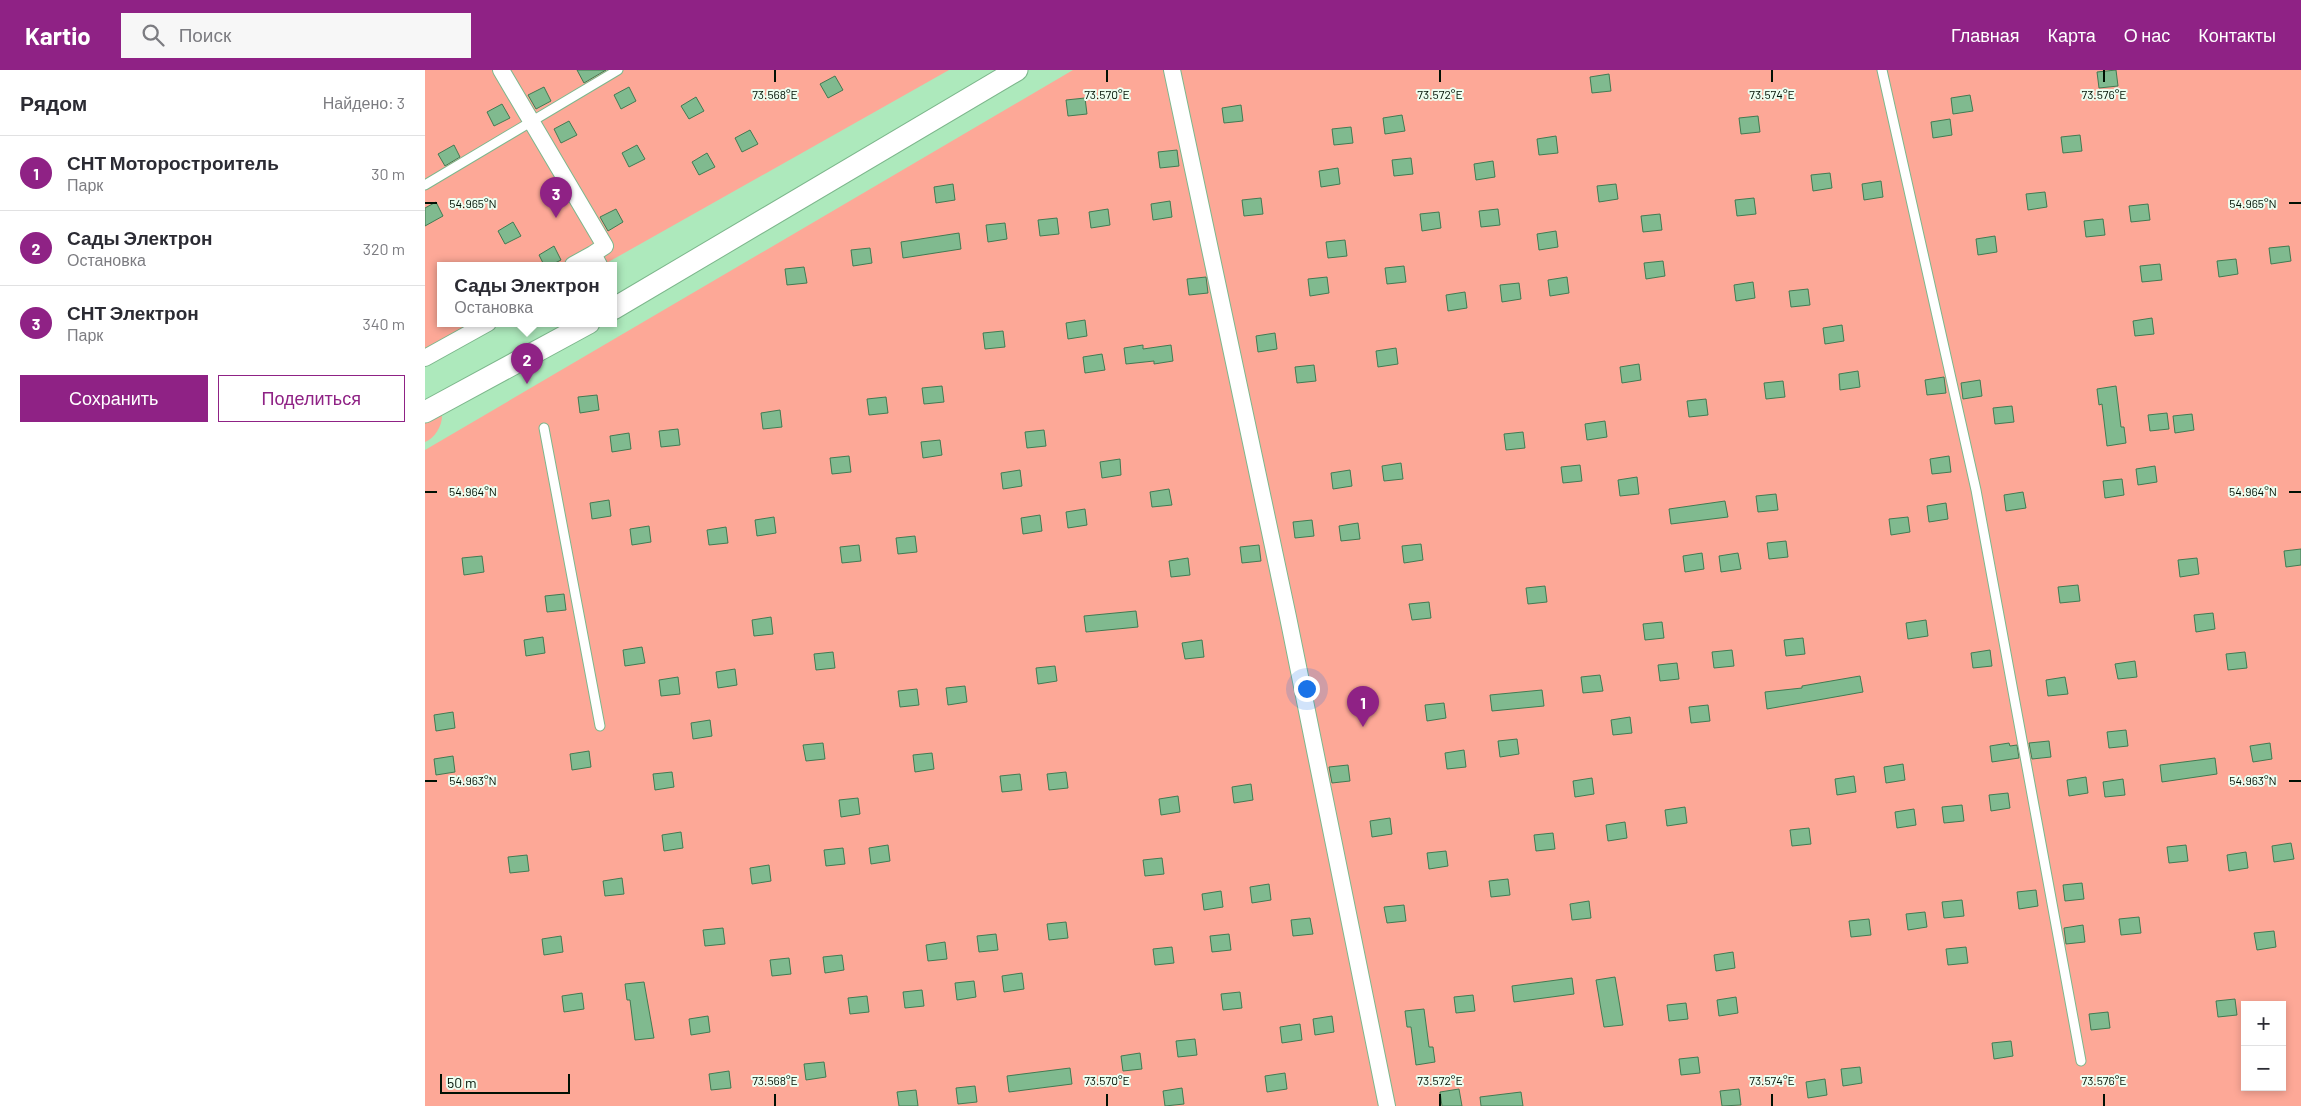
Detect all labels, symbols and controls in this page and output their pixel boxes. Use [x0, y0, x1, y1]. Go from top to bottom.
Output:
search box [121, 13, 471, 58]
text: Kartio [25, 21, 91, 50]
icon: search [139, 21, 167, 49]
text: Поиск [179, 23, 231, 46]
text: Главная [1951, 24, 2020, 46]
text: Карта [2048, 24, 2096, 46]
text: О нас [2124, 24, 2170, 46]
text: Контакты [2198, 24, 2276, 46]
text: 73.568°E [752, 87, 798, 101]
text: 73.570°E [1084, 87, 1130, 101]
text: 73.572°E [1417, 87, 1463, 101]
text: 73.574°E [1749, 87, 1795, 101]
text: 73.576°E [2081, 87, 2127, 101]
text: Рядом [20, 90, 87, 115]
text: Найдено: 3 [323, 93, 405, 112]
text: СНТ Моторостроитель [67, 151, 279, 174]
text: 1 [33, 164, 39, 183]
text: 30 m [371, 164, 405, 183]
text: Парк [67, 175, 103, 194]
pin: 3 [540, 177, 572, 218]
text: 54.965°N [449, 196, 497, 210]
text: 54.965°N [2229, 196, 2277, 210]
text: Сады Электрон [67, 226, 213, 249]
text: 2 [32, 239, 40, 258]
text: 320 m [363, 239, 405, 258]
text: Остановка [67, 250, 146, 269]
popup [437, 262, 617, 327]
text: Сады Электрон [454, 273, 600, 296]
text: Остановка [454, 297, 533, 316]
text: СНТ Электрон [67, 301, 199, 324]
text: 3 [32, 314, 40, 333]
text: 340 m [362, 314, 405, 333]
text: Парк [67, 325, 103, 344]
pin: 2 [511, 343, 543, 384]
button: Сохранить [20, 375, 208, 422]
button: Поделиться [218, 375, 405, 422]
text: 54.964°N [449, 484, 497, 498]
text: 54.964°N [2229, 484, 2277, 498]
your location [1294, 676, 1320, 702]
pin: 1 [1347, 686, 1379, 727]
text: 54.963°N [449, 773, 497, 787]
text: 54.963°N [2229, 773, 2277, 787]
map controls [2241, 1001, 2286, 1091]
button: + [2241, 1001, 2286, 1046]
button: − [2241, 1046, 2286, 1091]
scale bar [440, 1071, 570, 1094]
text: 73.568°E [752, 1073, 798, 1087]
text: 73.570°E [1084, 1073, 1130, 1087]
text: 73.572°E [1417, 1073, 1463, 1087]
text: 73.574°E [1749, 1073, 1795, 1087]
text: 73.576°E [2081, 1073, 2127, 1087]
text: 50 m [447, 1074, 476, 1091]

